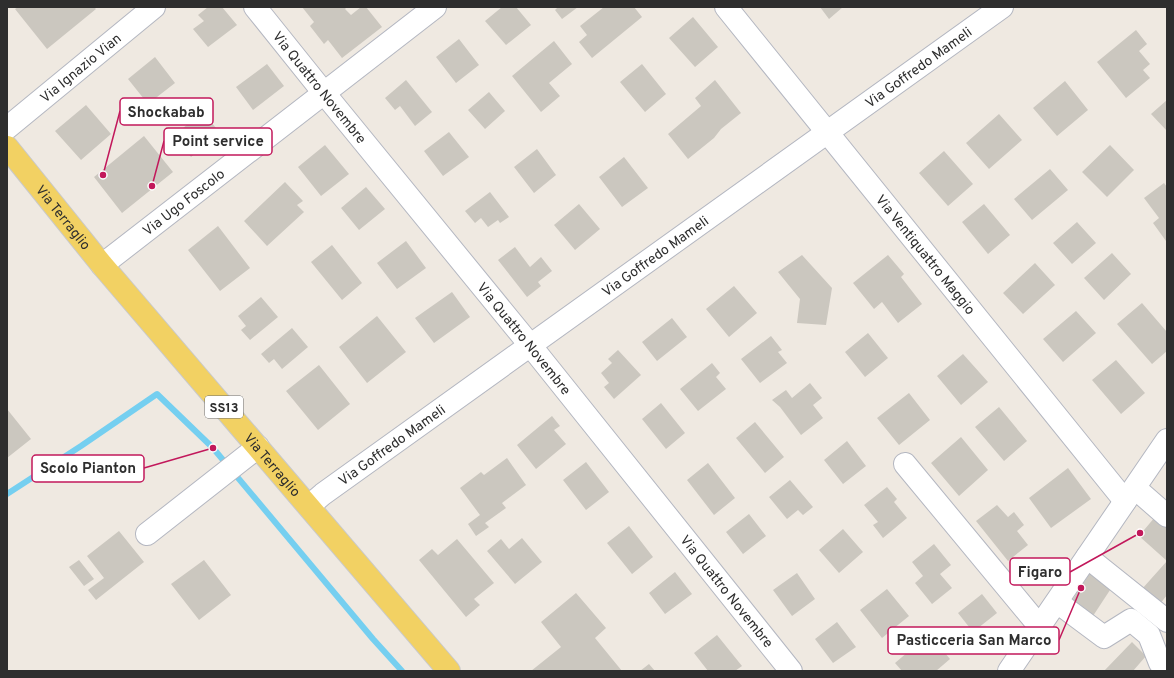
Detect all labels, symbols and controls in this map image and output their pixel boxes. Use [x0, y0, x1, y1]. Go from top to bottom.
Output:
street label: Via Goffredo Mameli [862, 24, 976, 112]
street label: Via Quattro Novembre [268, 29, 369, 148]
street label: Via Ignazio Vian [37, 30, 125, 107]
callout: Shockabab [120, 98, 213, 125]
text: Shockabab [127, 104, 205, 123]
callout: Point service [164, 128, 272, 155]
text: Point service [172, 133, 264, 152]
street label: Via Ugo Foscolo [140, 166, 229, 240]
street label: Via Terraglio [31, 182, 94, 254]
street label: Via Ventiquattro Maggio [871, 192, 978, 319]
street label: Via Goffredo Mameli [599, 213, 713, 301]
street label: Via Quattro Novembre [473, 280, 574, 399]
road number: SS13 [205, 396, 243, 418]
street label: Via Goffredo Mameli [336, 402, 449, 490]
street label: Via Terraglio [239, 430, 303, 501]
callout: Scolo Pianton [32, 455, 144, 482]
text: Scolo Pianton [40, 460, 136, 479]
street label: Via Quattro Novembre [676, 532, 776, 652]
callout: Figaro [1010, 558, 1070, 585]
text: Figaro [1018, 564, 1062, 583]
callout: Pasticceria San Marco [888, 627, 1059, 654]
text: Pasticceria San Marco [896, 632, 1052, 651]

